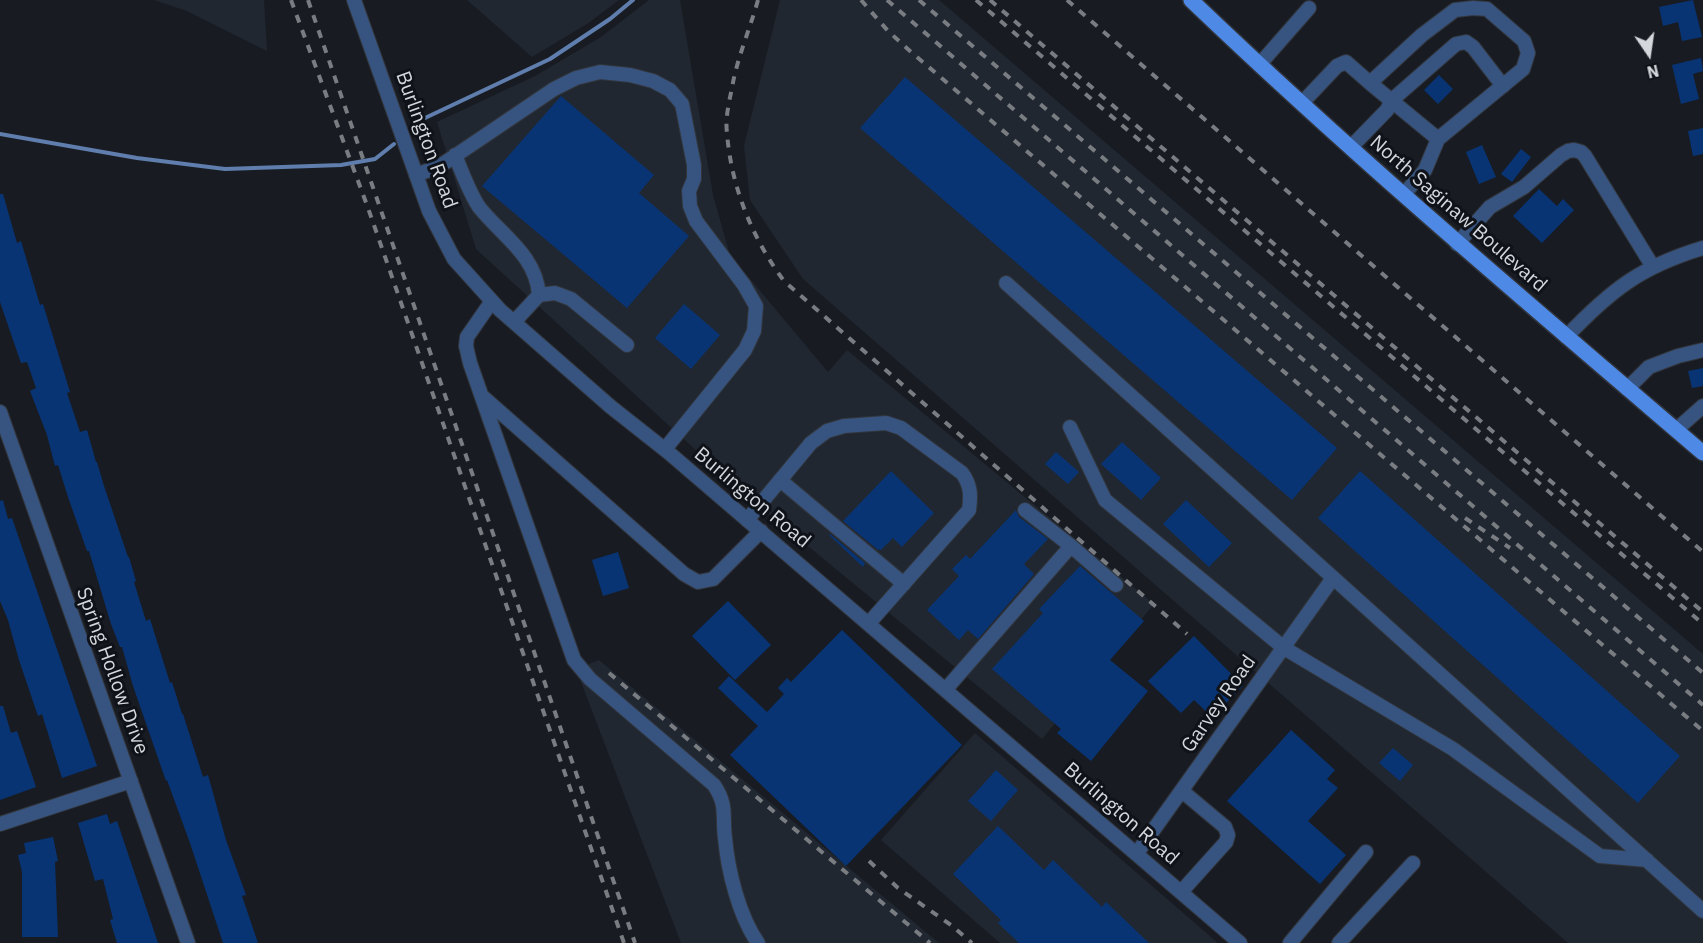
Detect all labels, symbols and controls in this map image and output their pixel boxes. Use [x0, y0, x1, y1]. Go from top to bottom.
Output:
north arrow [1619, 24, 1679, 84]
text: N [1645, 60, 1661, 83]
street label: Burlington Road [390, 68, 462, 212]
street label: North Saginaw Boulevard [1365, 131, 1551, 297]
street label: Burlington Road [689, 442, 815, 554]
street label: Spring Hollow Drive [71, 584, 153, 758]
street label: Garvey Road [1177, 651, 1261, 757]
street label: Burlington Road [1059, 758, 1183, 870]

